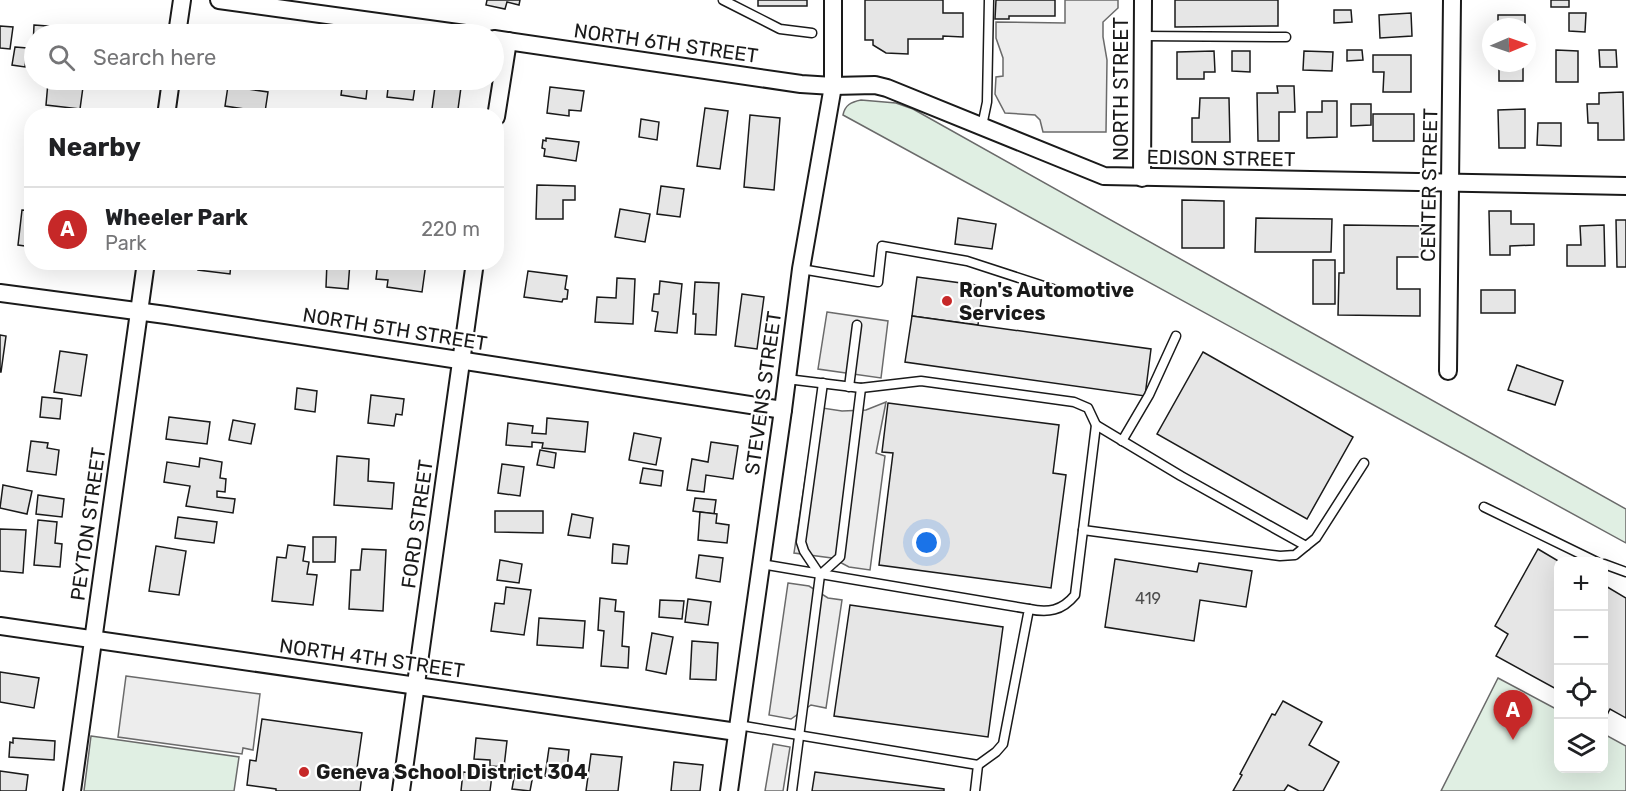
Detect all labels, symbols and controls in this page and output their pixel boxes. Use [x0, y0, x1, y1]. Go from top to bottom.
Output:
street label: NORTH STREET [1109, 17, 1133, 161]
street label: NORTH 6TH STREET [572, 18, 760, 68]
north arrow [1482, 18, 1536, 72]
search box [24, 24, 504, 90]
icon: search [45, 41, 78, 74]
text: Search here [93, 44, 216, 71]
street label: CENTER STREET [1416, 107, 1442, 262]
text: Nearby [48, 132, 141, 163]
street label: EDISON STREET [1146, 145, 1296, 171]
text: Wheeler Park [105, 204, 248, 231]
text: A [60, 217, 75, 241]
text: 220 m [421, 217, 480, 241]
text: Park [105, 231, 147, 255]
place label: Ron's Automotive Services [959, 278, 1134, 325]
marker: Ron's Automotive Services [940, 294, 954, 308]
street label: NORTH 5TH STREET [301, 303, 489, 356]
street label: STEVENS STREET [740, 309, 786, 476]
street label: PEYTON STREET [65, 446, 111, 602]
street label: FORD STREET [396, 458, 438, 590]
your location [912, 528, 941, 557]
map controls [1554, 557, 1608, 773]
button: + [1554, 557, 1608, 611]
house number: 419 [1135, 589, 1161, 608]
button: − [1554, 611, 1608, 665]
street label: NORTH 4TH STREET [278, 633, 466, 683]
button: locate [1554, 665, 1608, 719]
pin: A [1494, 690, 1532, 740]
button: layers [1554, 719, 1608, 773]
place label: Geneva School District 304 [316, 760, 588, 784]
marker: Geneva School District 304 [297, 765, 311, 779]

